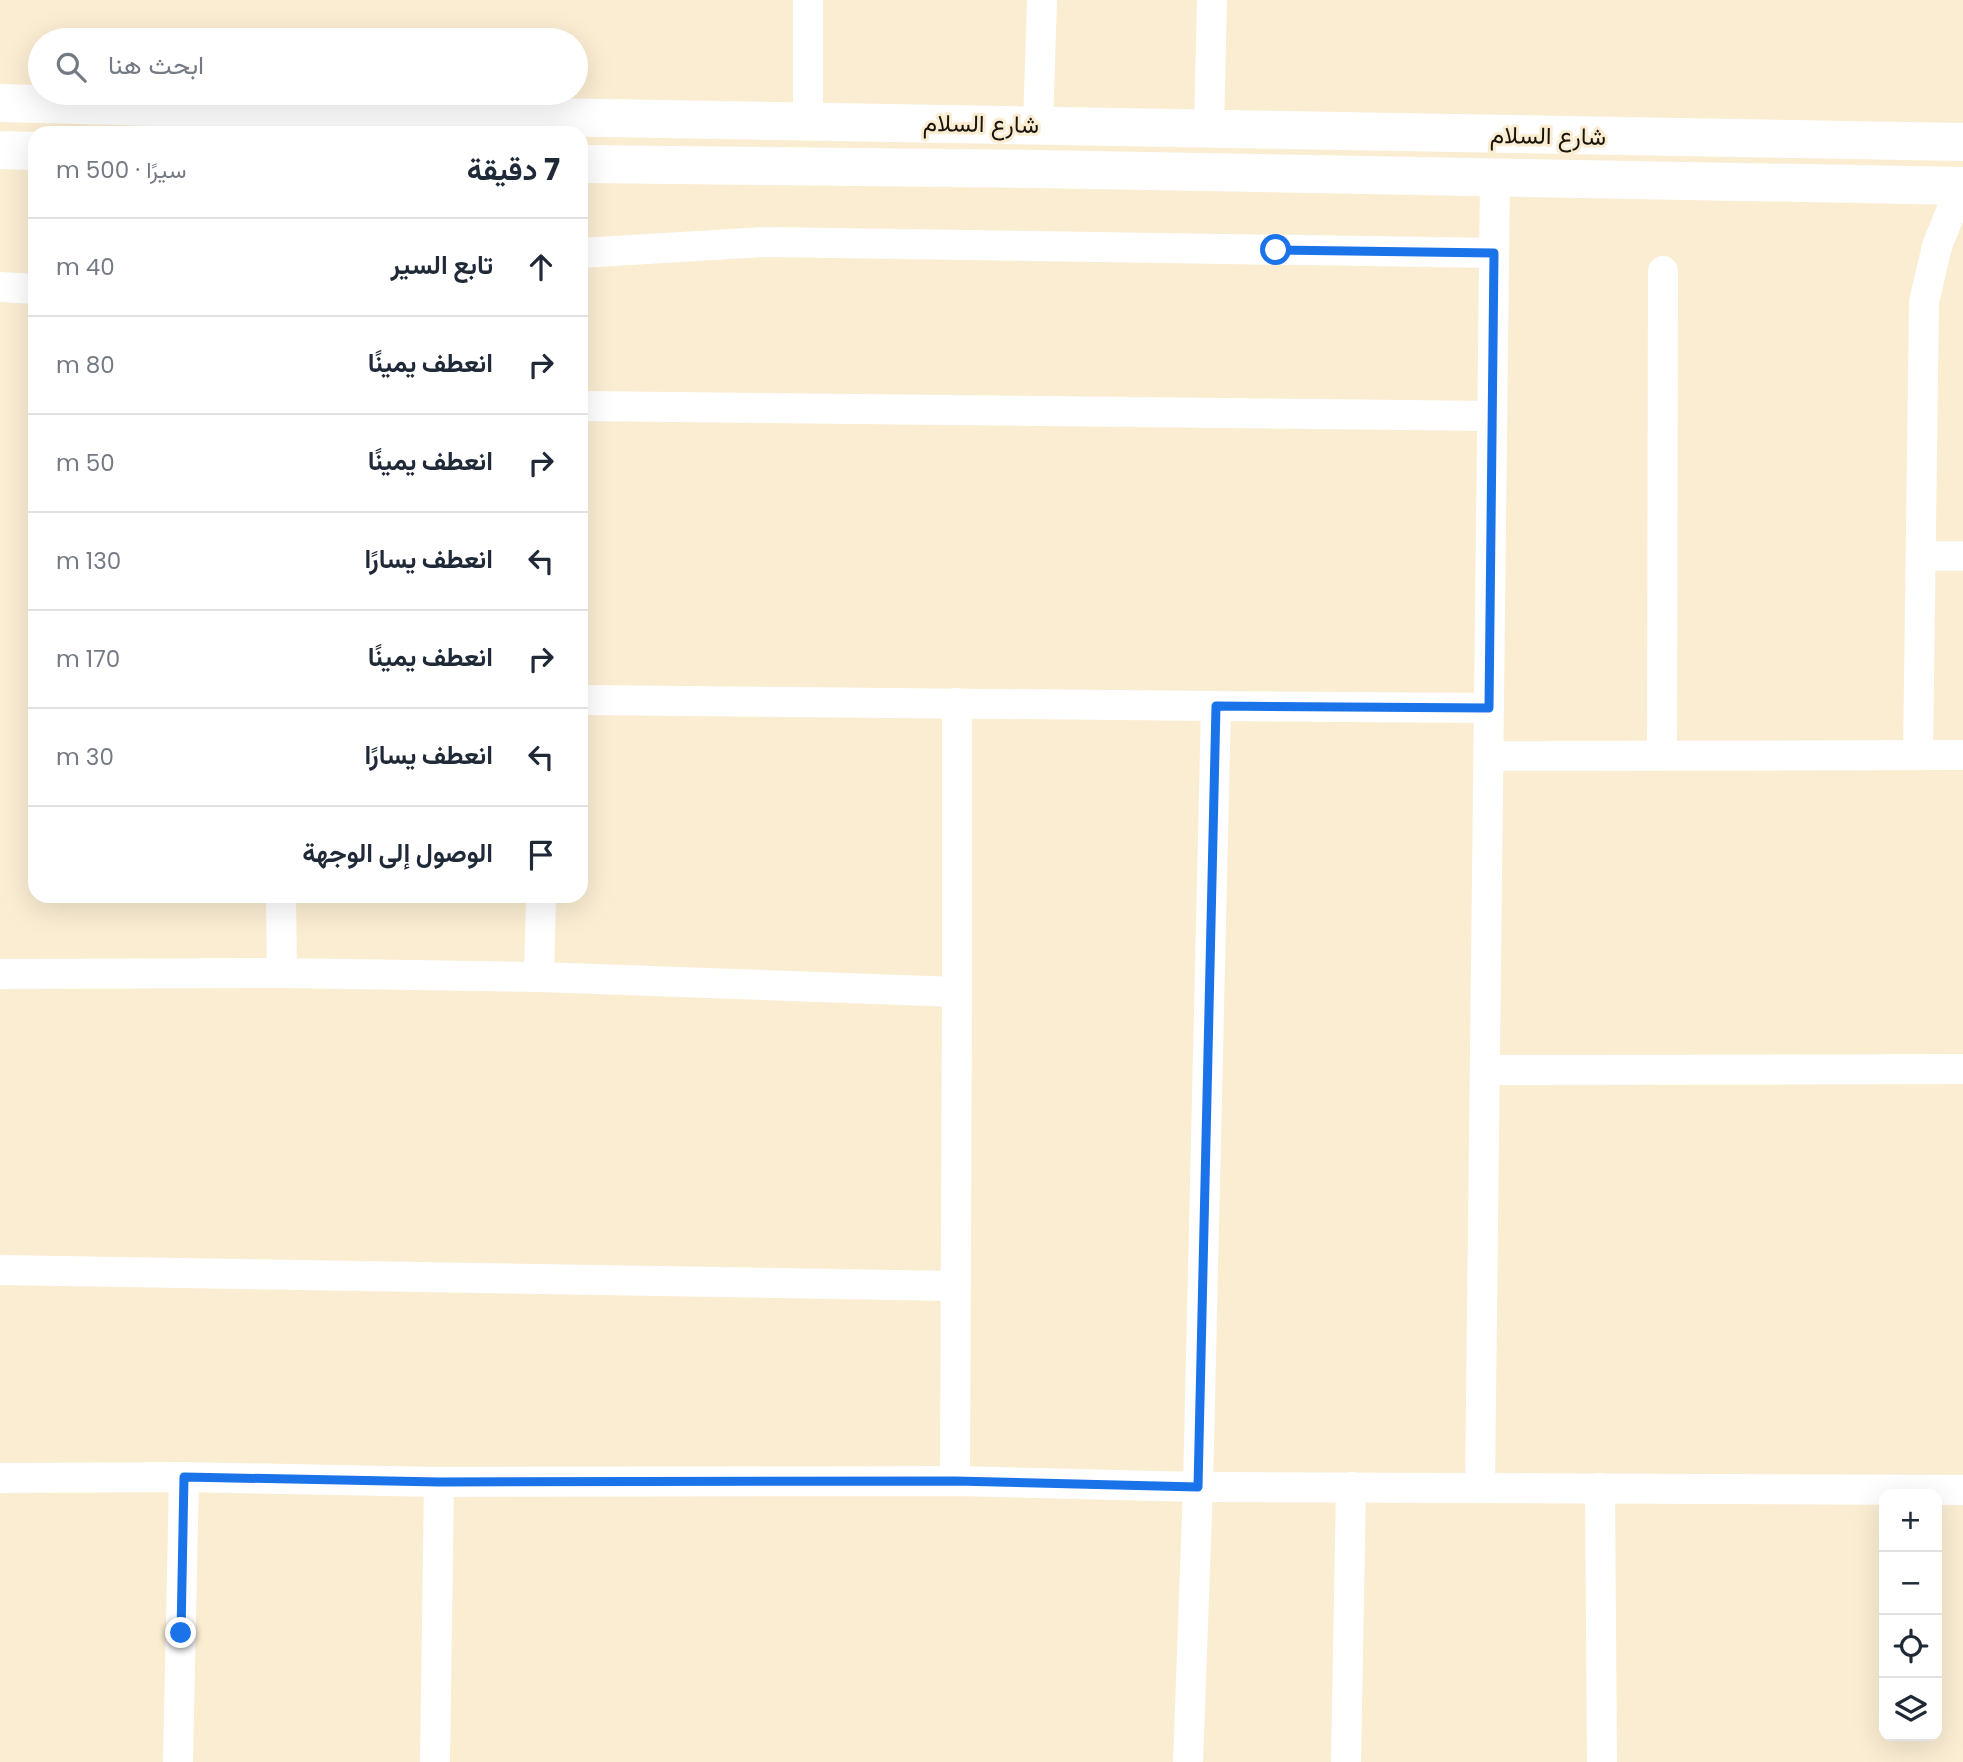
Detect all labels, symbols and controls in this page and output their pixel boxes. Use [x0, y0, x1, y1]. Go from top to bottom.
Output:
search box [28, 28, 588, 105]
text: ابحث هنا [108, 47, 204, 83]
icon: search [52, 48, 90, 86]
street label: شارع السلام [923, 106, 1039, 141]
street label: شارع السلام [1490, 118, 1606, 153]
text: 7 دقيقة [467, 148, 560, 191]
text: سيرًا · 500 m [56, 154, 186, 186]
route start [1260, 234, 1291, 265]
text: تابع السير [391, 247, 493, 283]
icon: ahead [522, 248, 560, 286]
text: 40 m [56, 251, 115, 283]
text: انعطف يمينًا [368, 345, 493, 381]
icon: right [522, 346, 560, 384]
text: 80 m [56, 349, 115, 381]
text: انعطف يمينًا [368, 443, 493, 479]
icon: right [522, 444, 560, 482]
text: 50 m [56, 447, 115, 479]
text: انعطف يسارًا [364, 541, 493, 577]
icon: left [522, 542, 560, 580]
text: 130 m [56, 545, 121, 577]
text: انعطف يمينًا [368, 639, 493, 675]
icon: right [522, 640, 560, 678]
text: 170 m [56, 643, 120, 675]
text: انعطف يسارًا [364, 737, 493, 773]
icon: left [522, 738, 560, 776]
text: 30 m [56, 741, 114, 773]
text: الوصول إلى الوجهة [302, 835, 493, 871]
icon: arrive [522, 836, 560, 874]
map controls [1879, 1489, 1942, 1741]
button: + [1879, 1489, 1942, 1552]
button: − [1879, 1552, 1942, 1615]
button: locate [1879, 1615, 1942, 1678]
route end [165, 1617, 196, 1648]
button: layers [1879, 1678, 1942, 1741]

